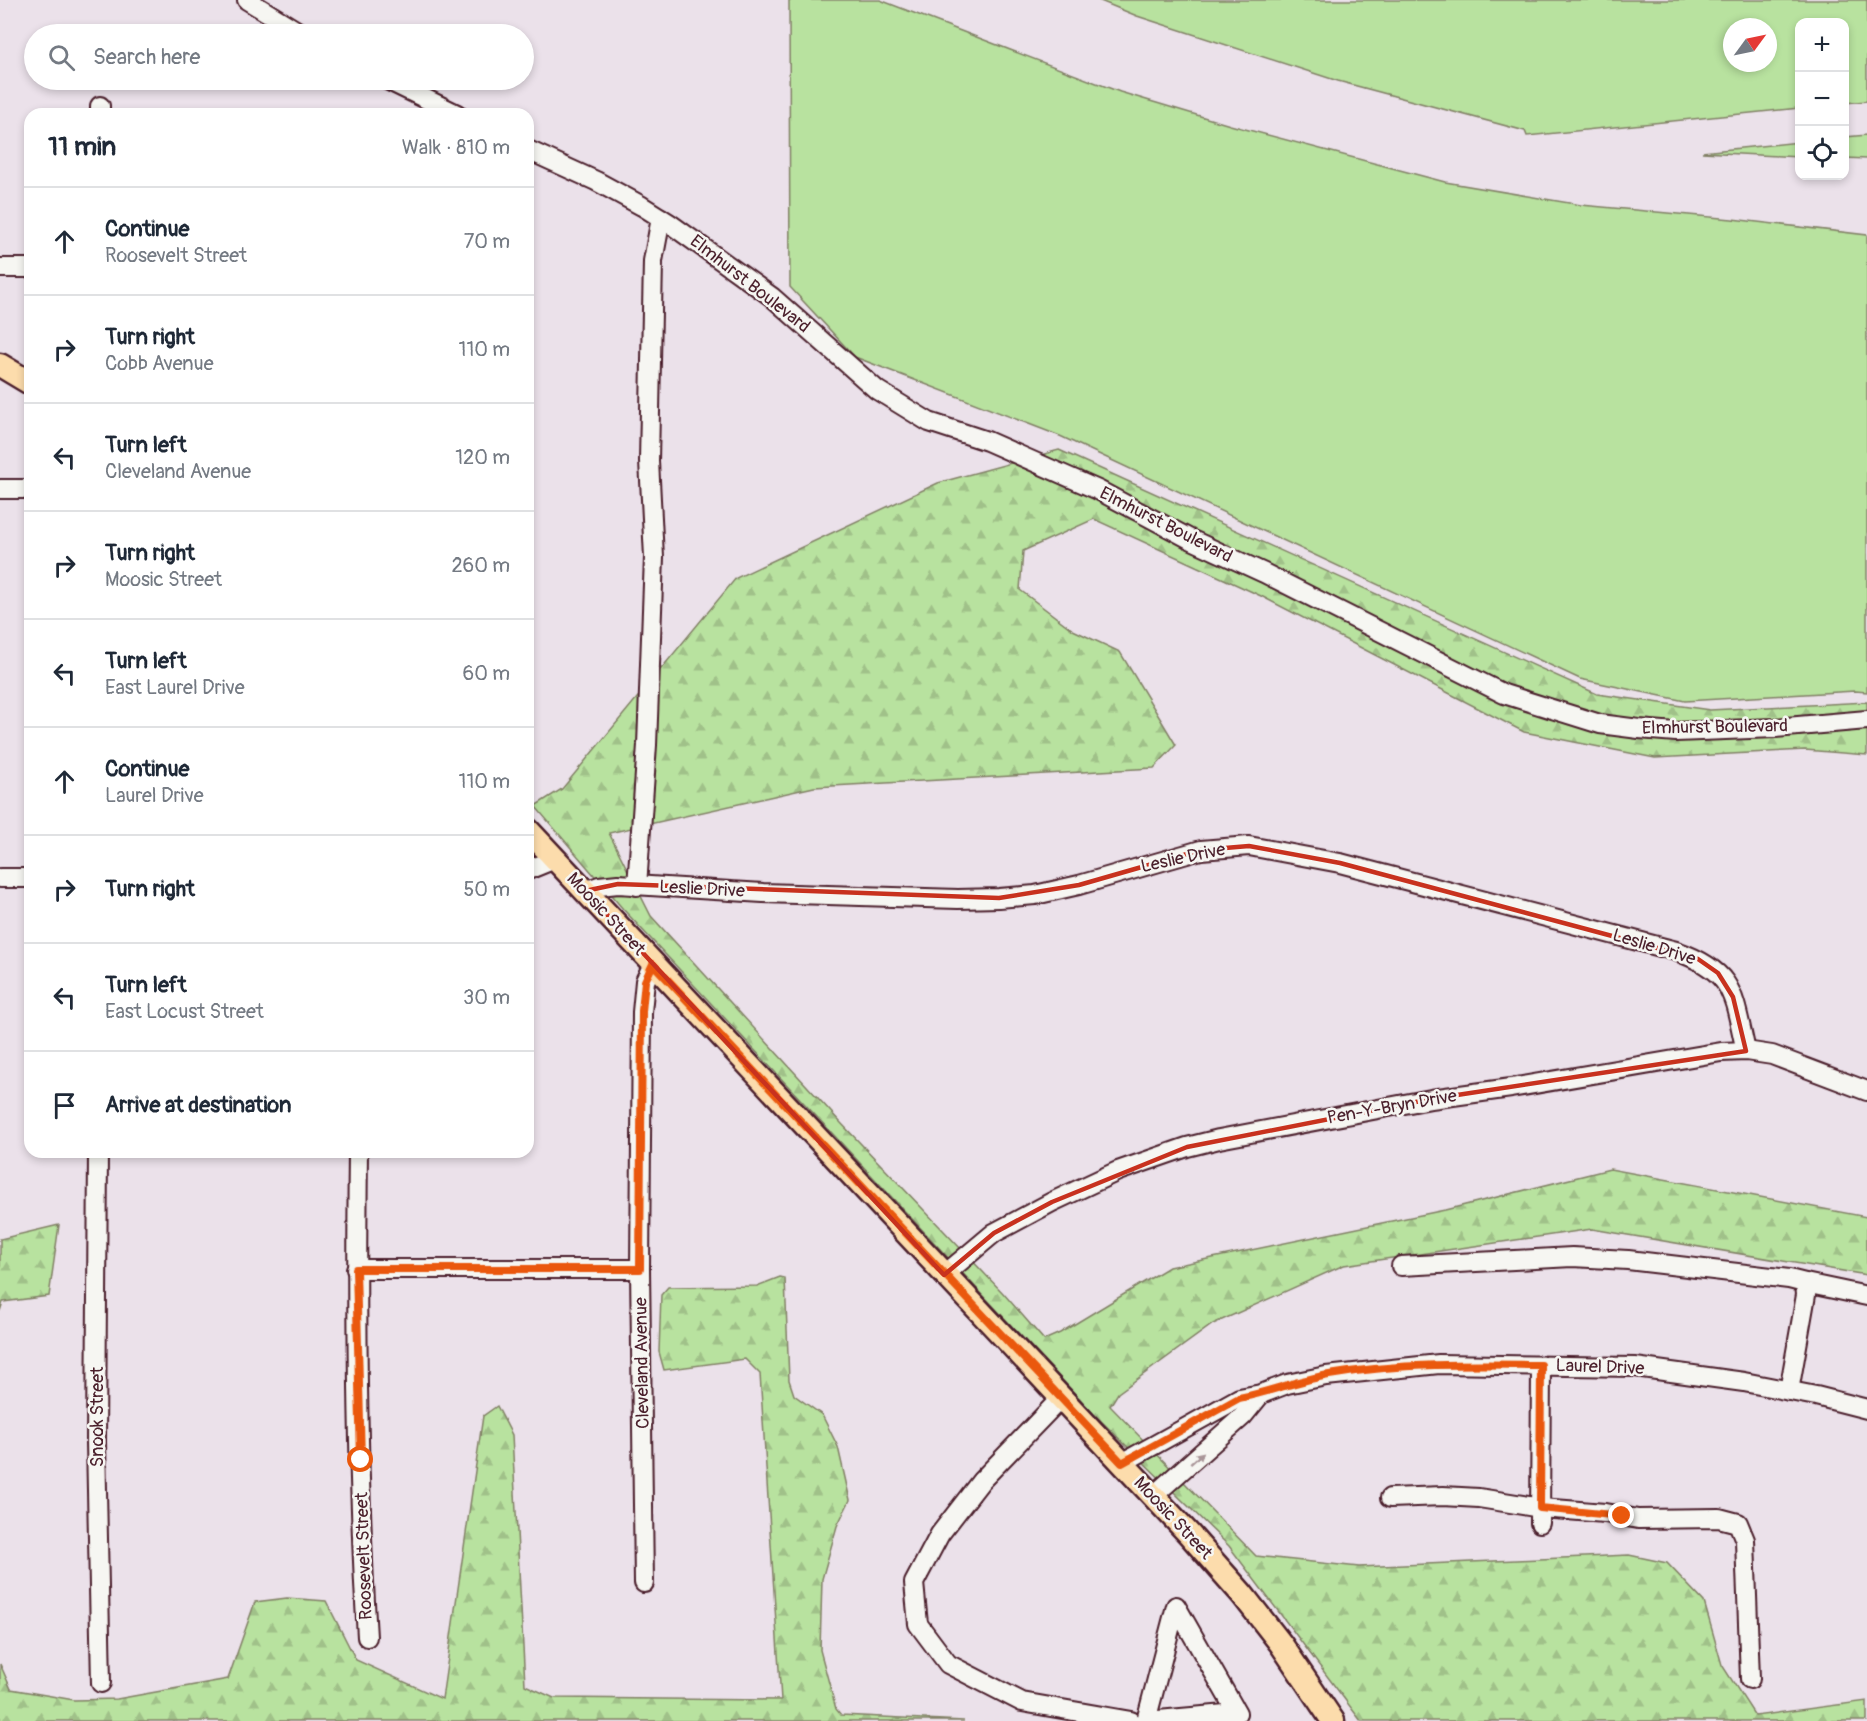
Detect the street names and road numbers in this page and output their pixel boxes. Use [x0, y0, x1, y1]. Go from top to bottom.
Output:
street label: Elmhurst Boulevard [685, 230, 815, 338]
street label: Elmhurst Boulevard [1096, 482, 1236, 568]
street label: Elmhurst Boulevard [1642, 714, 1788, 740]
street label: Leslie Drive [1139, 838, 1227, 878]
street label: Moosic Street [562, 868, 651, 961]
street label: Leslie Drive [659, 875, 746, 903]
street label: Leslie Drive [1610, 923, 1698, 971]
street label: Pen-Y-Bryn Drive [1325, 1084, 1459, 1130]
street label: Cleveland Avenue [629, 1297, 655, 1429]
street label: Laurel Drive [1555, 1354, 1645, 1380]
street label: Snook Street [86, 1366, 109, 1467]
street label: Moosic Street [1129, 1472, 1218, 1565]
street label: Roosevelt Street [350, 1491, 378, 1620]

